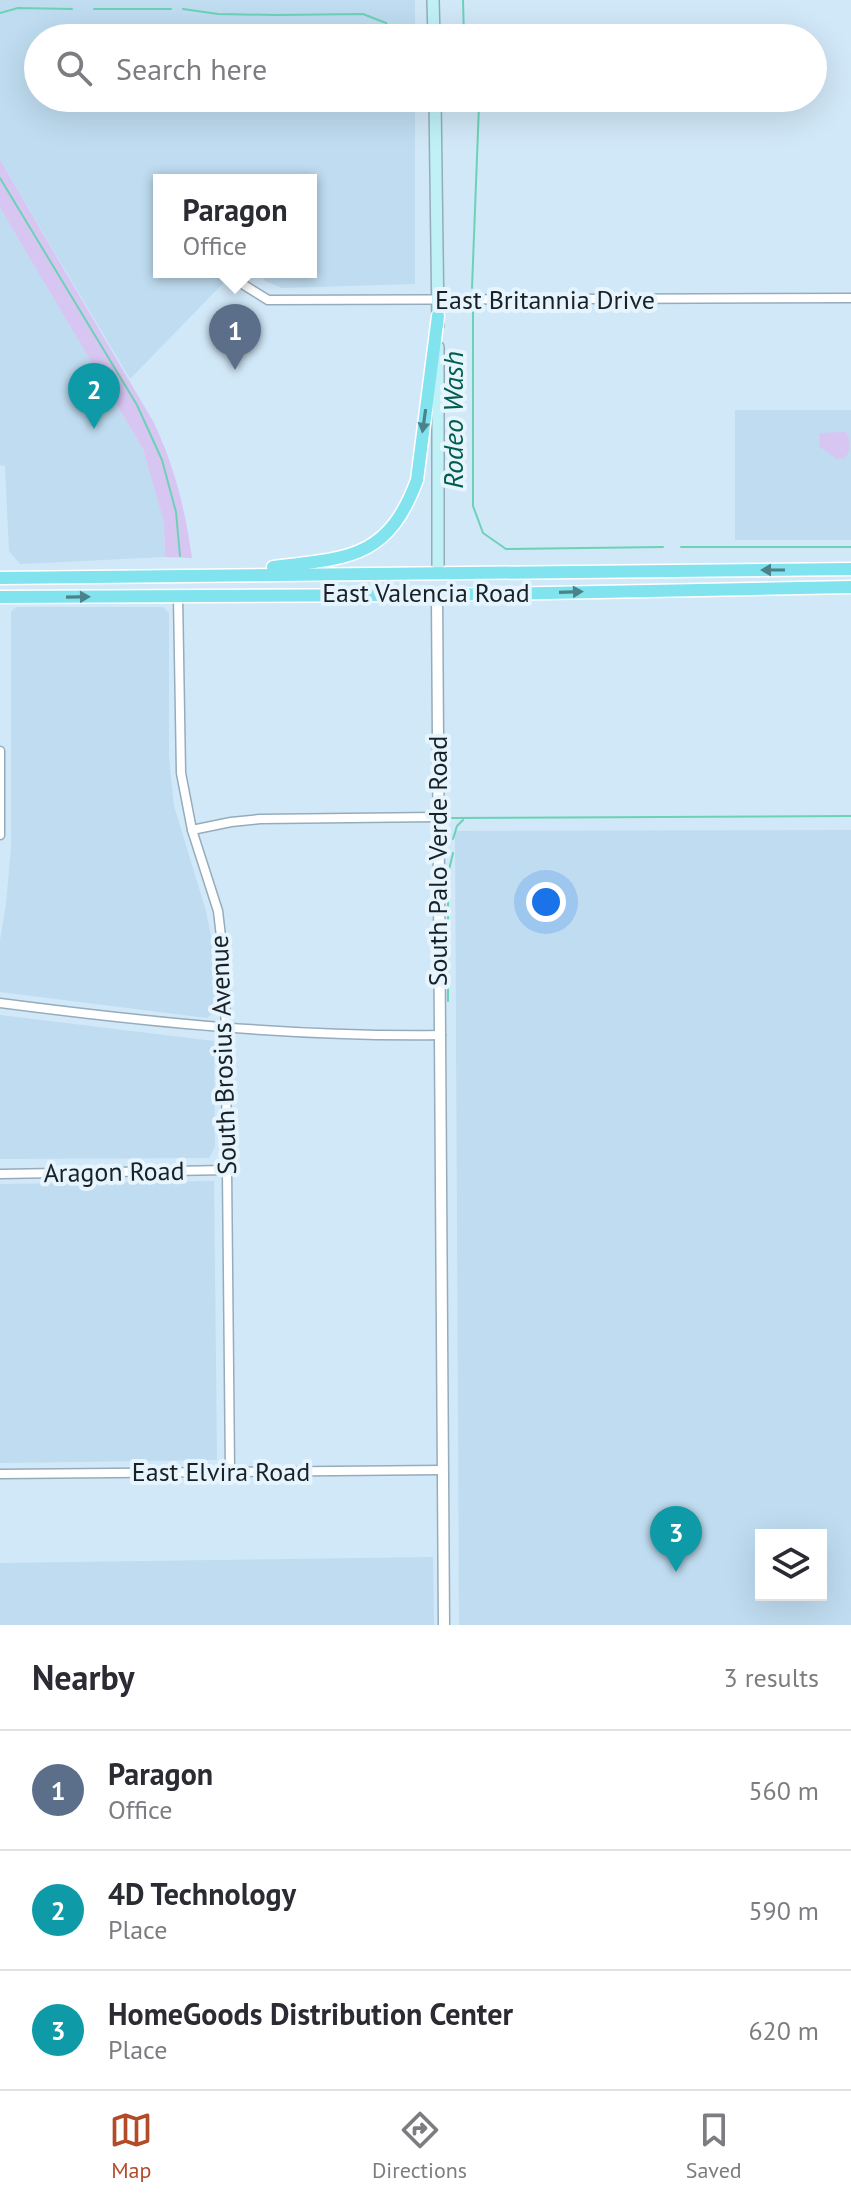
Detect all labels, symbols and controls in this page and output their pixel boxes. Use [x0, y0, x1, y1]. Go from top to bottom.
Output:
search box [24, 24, 827, 112]
icon: search [52, 46, 96, 90]
text: Search here [116, 49, 267, 88]
popup [153, 174, 317, 278]
text: Paragon [182, 190, 288, 229]
text: Office [182, 229, 247, 262]
street label: East Britannia Drive [435, 283, 655, 316]
pin: 1 [209, 304, 261, 370]
water label: Rodeo Wash [434, 351, 471, 489]
pin: 2 [68, 363, 120, 429]
one-way arrow [417, 409, 430, 434]
one-way arrow [760, 564, 785, 576]
street label: East Valencia Road [322, 576, 530, 609]
one-way arrow [559, 585, 584, 598]
one-way arrow [66, 591, 91, 603]
street label: South Palo Verde Road [421, 736, 454, 986]
your location [526, 882, 566, 922]
street label: South Brosius Avenue [202, 935, 243, 1175]
street label: Aragon Road [43, 1154, 185, 1189]
street label: East Elvira Road [132, 1455, 310, 1488]
pin: 3 [650, 1506, 702, 1572]
map controls [755, 1529, 827, 1601]
button: layers [755, 1529, 827, 1601]
text: Nearby [32, 1655, 134, 1699]
text: 3 results [724, 1661, 819, 1694]
text: Paragon [108, 1754, 213, 1793]
text: 1 [51, 1774, 65, 1807]
text: 560 m [748, 1774, 819, 1807]
text: Office [108, 1793, 172, 1826]
text: 4D Technology [108, 1874, 296, 1913]
text: 2 [51, 1894, 65, 1927]
text: 590 m [748, 1894, 819, 1927]
text: Place [108, 1913, 167, 1946]
text: HomeGoods Distribution Center [108, 1994, 513, 2033]
text: 3 [51, 2014, 65, 2047]
text: 620 m [748, 2014, 819, 2047]
text: Place [108, 2033, 167, 2066]
tab: Map [109, 2108, 153, 2184]
tab: Directions [372, 2108, 467, 2184]
tab: Saved [686, 2108, 742, 2184]

